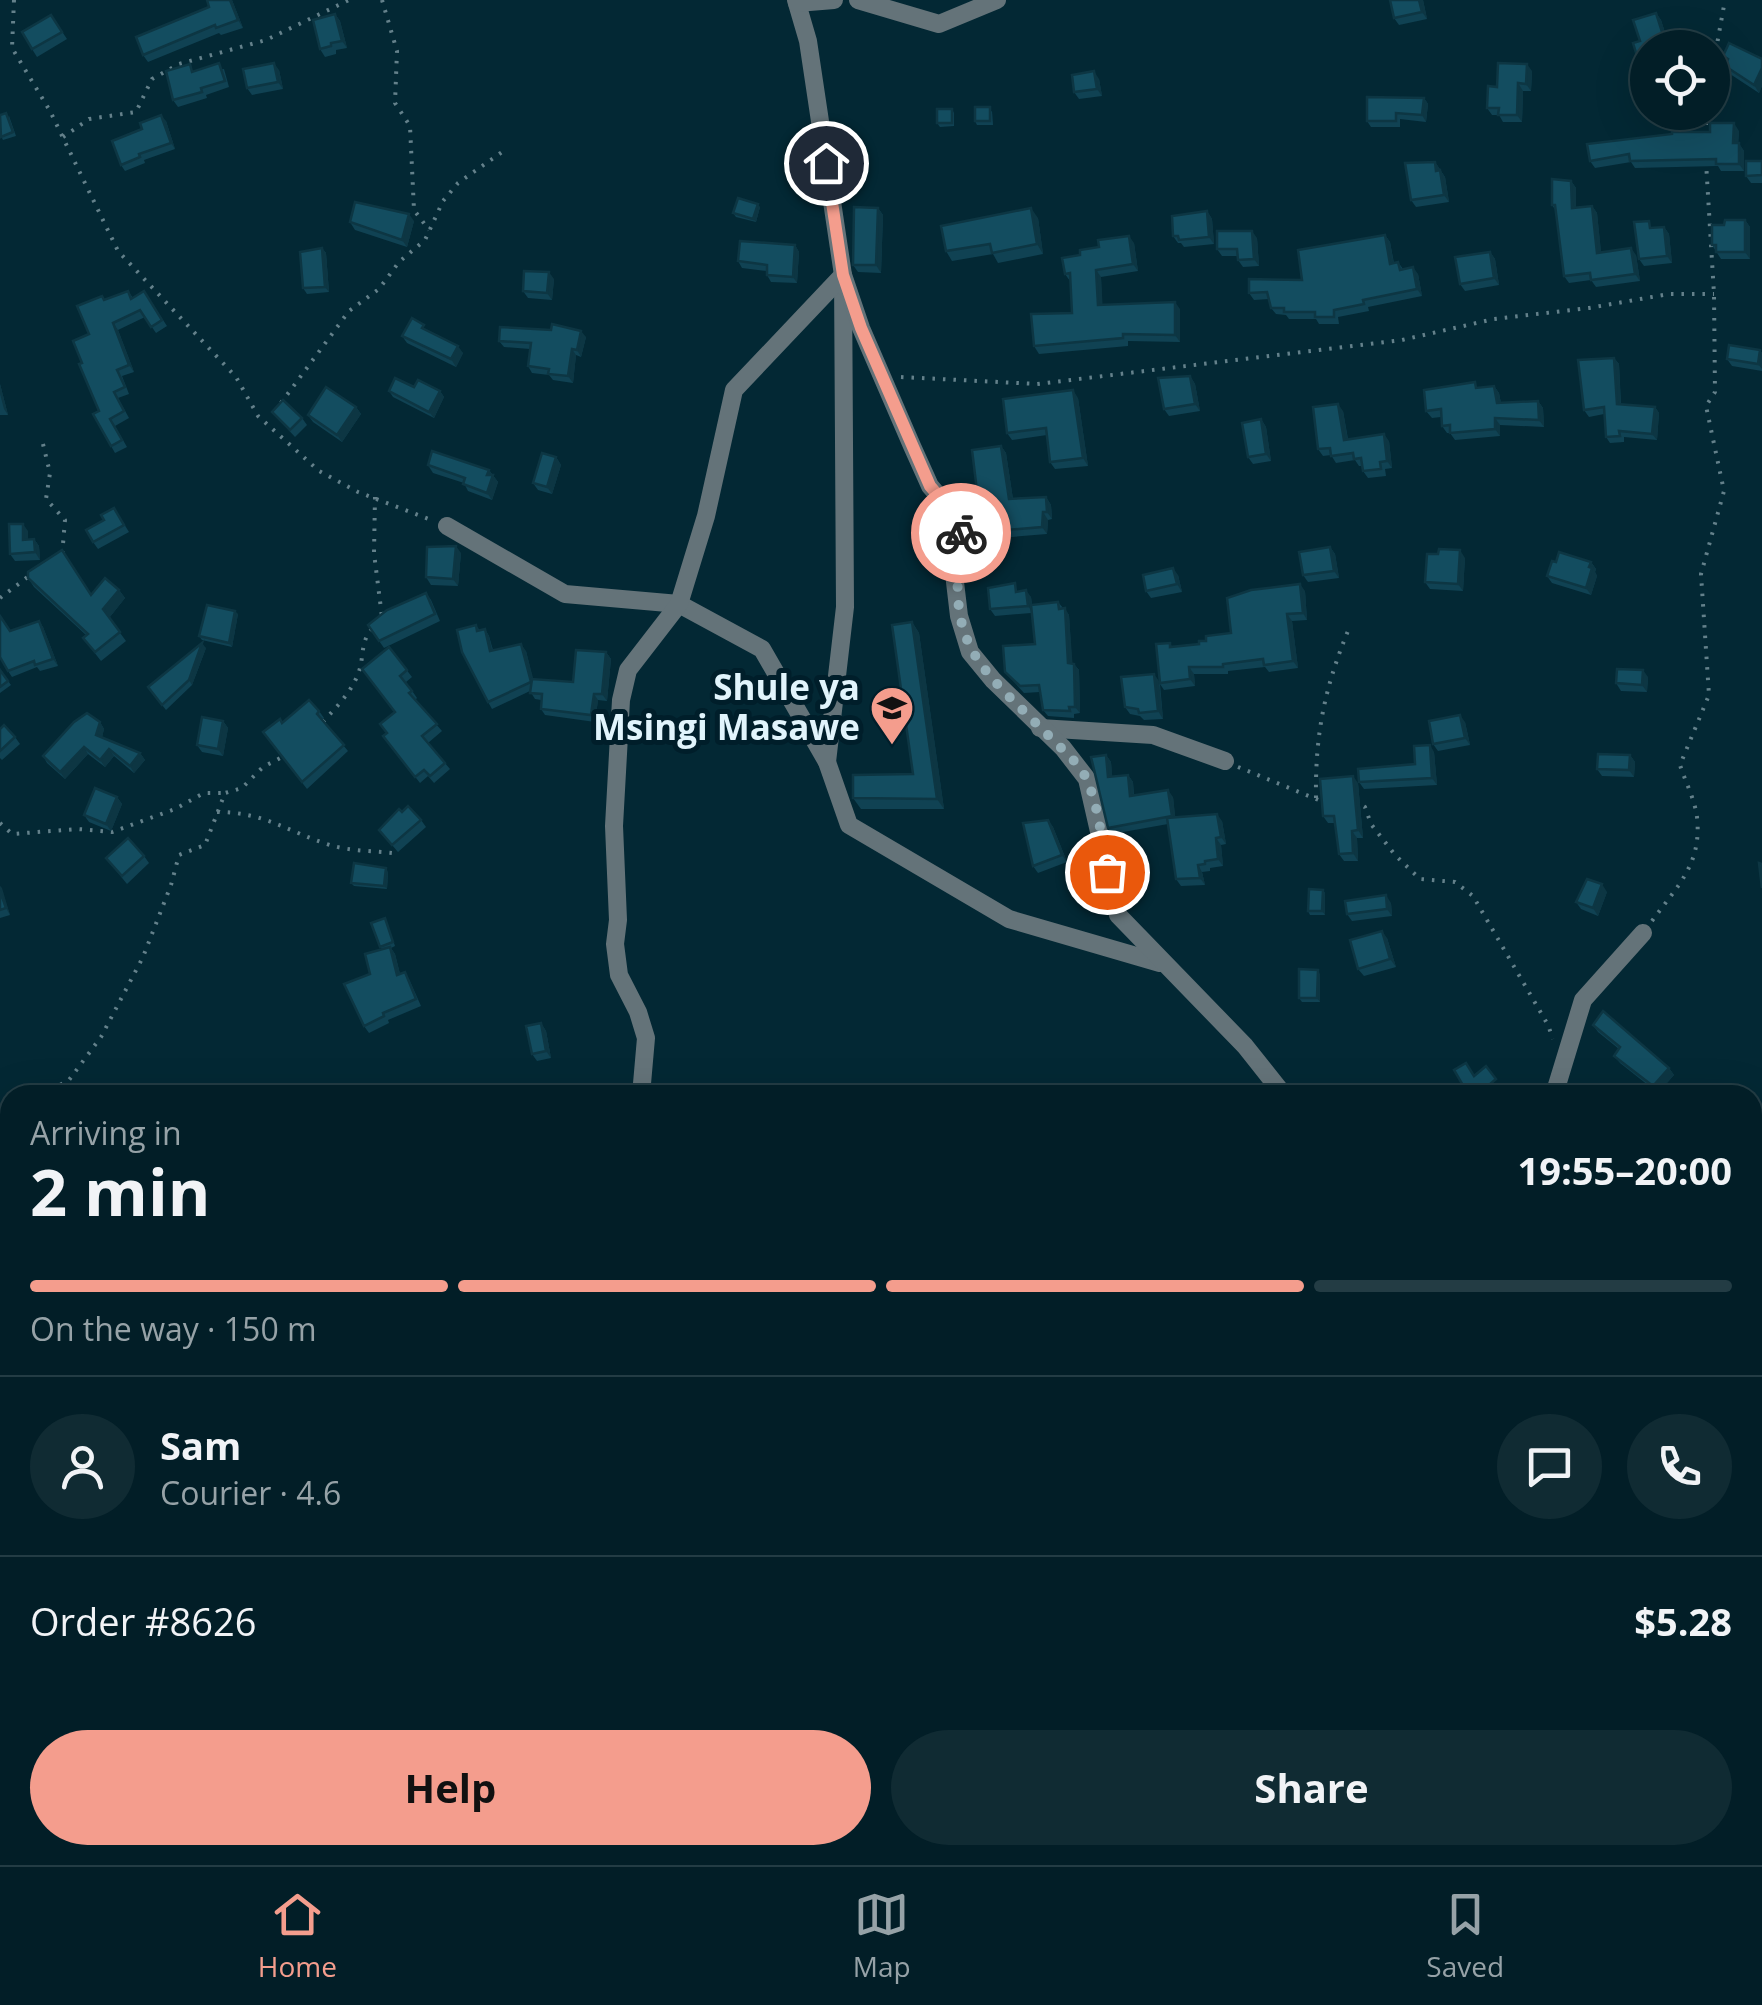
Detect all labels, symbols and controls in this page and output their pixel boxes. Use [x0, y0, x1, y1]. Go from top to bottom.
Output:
map controls [1630, 30, 1730, 130]
button: locate [1630, 30, 1730, 130]
pin [784, 121, 869, 206]
icon: home [799, 136, 854, 191]
courier [911, 483, 1011, 583]
icon: bike [934, 506, 989, 561]
place label: Shule ya Msingi Masawe [593, 663, 860, 750]
school or university icon: Shule ya Msingi Masawe [869, 685, 915, 746]
pin [1065, 830, 1150, 915]
icon: bag [1080, 845, 1135, 900]
text: Arriving in [30, 1111, 182, 1154]
text: 19:55–20:00 [1518, 1144, 1732, 1196]
text: 2 min [30, 1147, 210, 1235]
text: On the way · 150 m [30, 1307, 317, 1350]
button: person [30, 1414, 135, 1519]
button: chat [1497, 1414, 1602, 1519]
button: phone [1627, 1414, 1732, 1519]
text: Sam [160, 1419, 241, 1471]
text: Courier · 4.6 [160, 1471, 341, 1514]
text: Order #8626 [30, 1595, 257, 1647]
text: $5.28 [1634, 1595, 1732, 1647]
button: Help [30, 1730, 871, 1845]
button: Share [891, 1730, 1732, 1845]
tab: Home [258, 1887, 337, 1985]
tab: Map [853, 1887, 911, 1985]
tab: Saved [1426, 1887, 1504, 1985]

